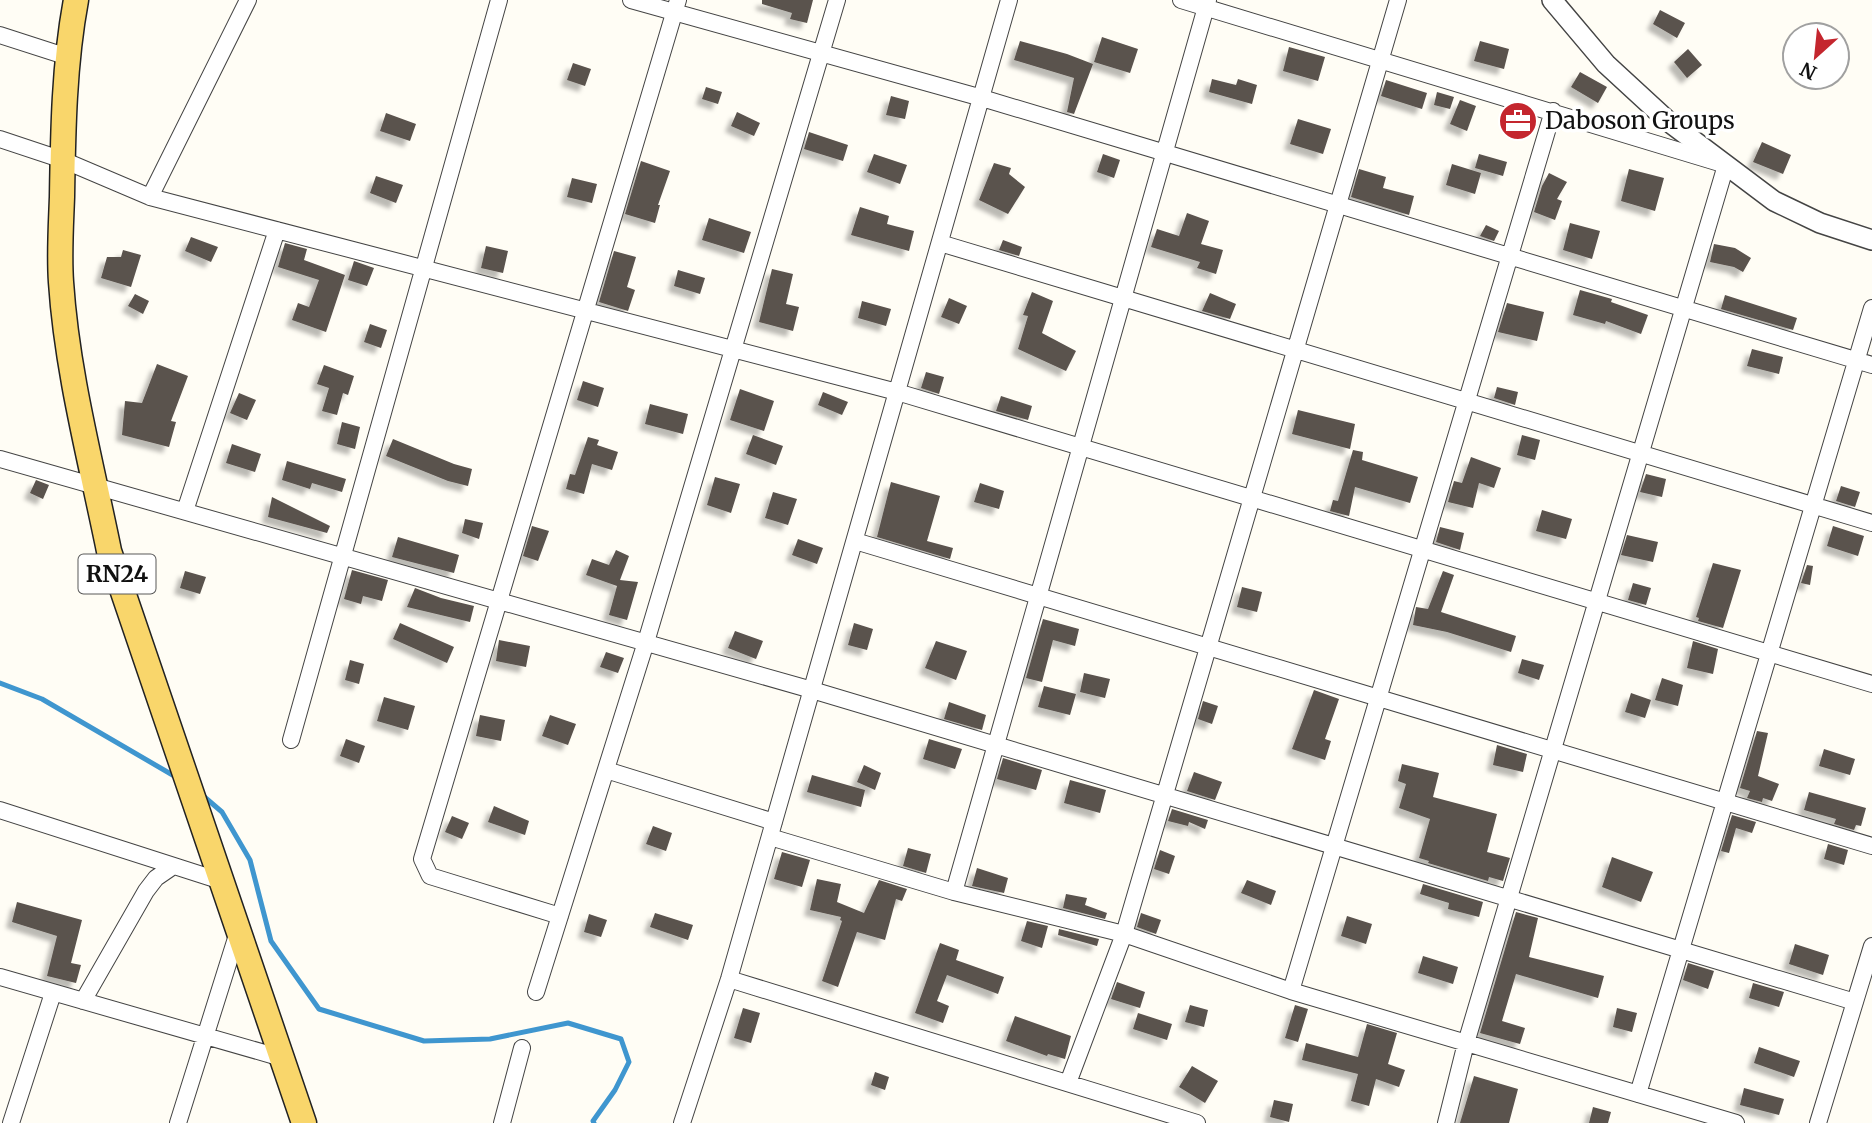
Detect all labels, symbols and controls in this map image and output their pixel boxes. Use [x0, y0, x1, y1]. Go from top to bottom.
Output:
north arrow [1781, 21, 1851, 91]
text: N [1796, 57, 1820, 85]
office icon: Daboson Groups [1497, 100, 1539, 142]
place label: Daboson Groups [1545, 105, 1735, 136]
road number: RN24 [78, 554, 156, 594]

